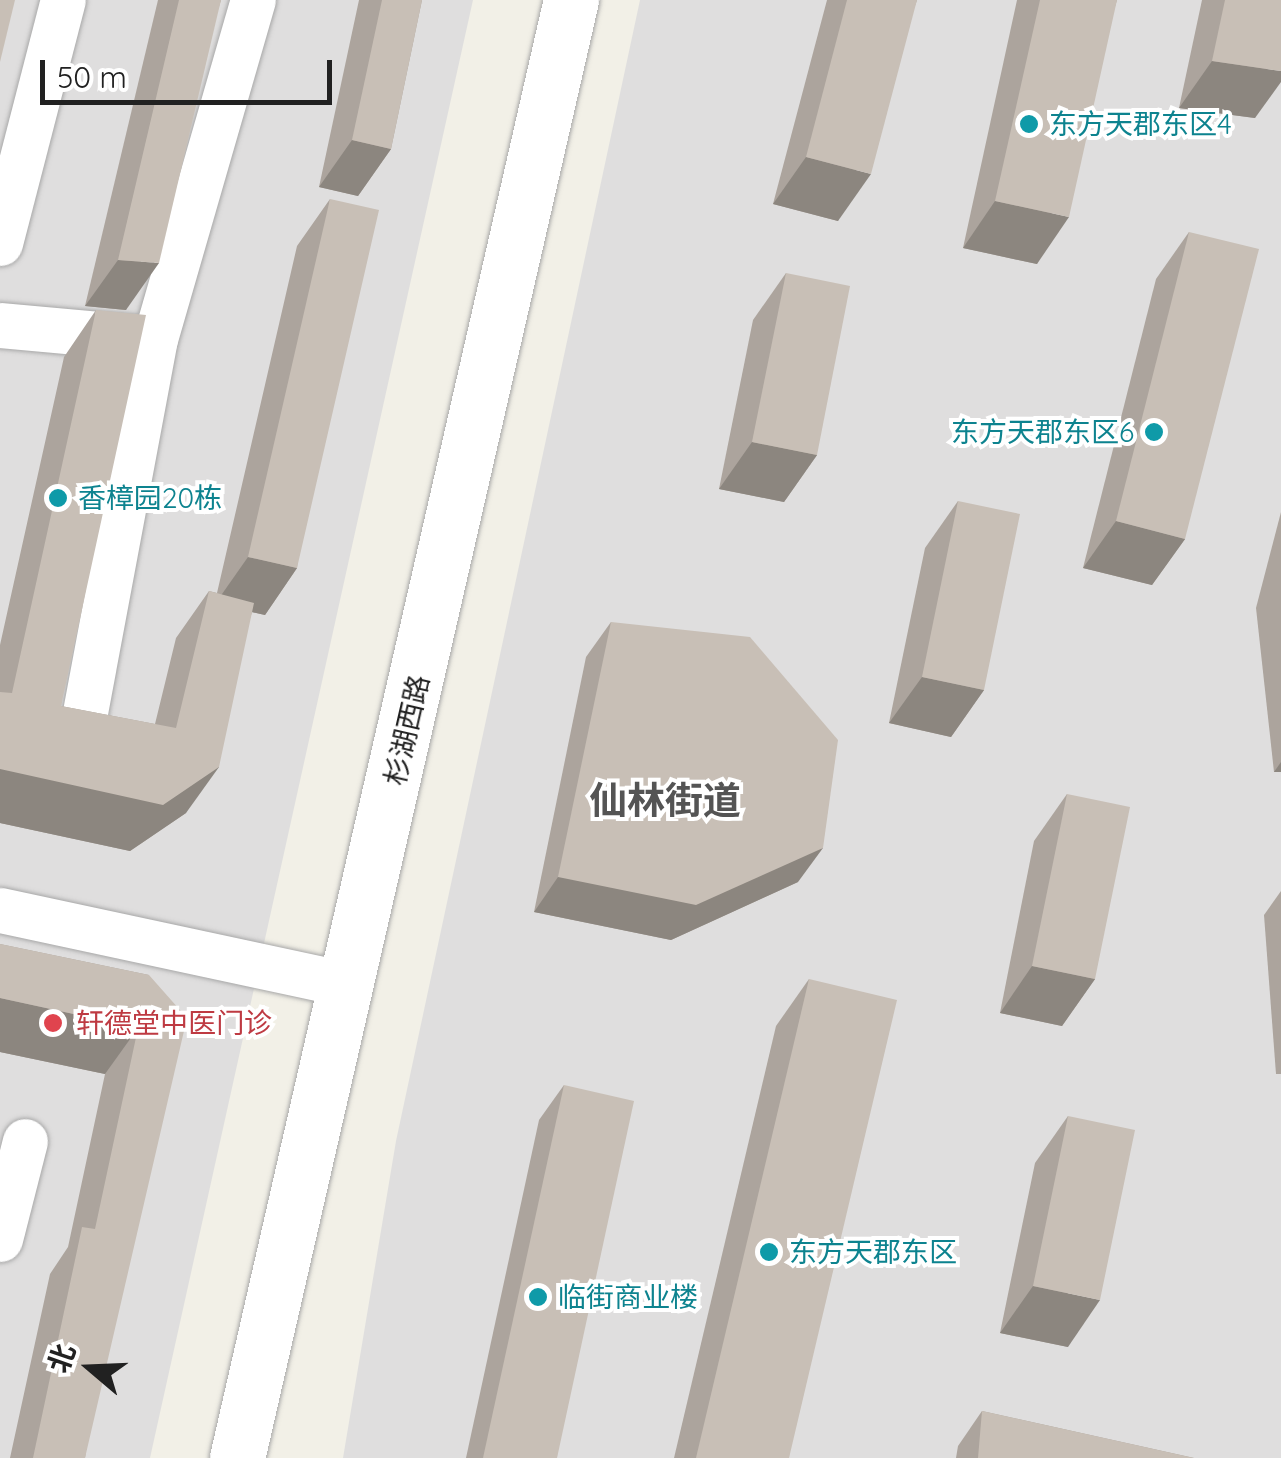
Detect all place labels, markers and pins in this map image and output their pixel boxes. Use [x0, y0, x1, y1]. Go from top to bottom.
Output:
place label: 东方天郡东区4 [1049, 107, 1232, 141]
marker: 东方天郡东区4 [1018, 113, 1040, 135]
place label: 东方天郡东区6 [951, 415, 1134, 449]
marker: 东方天郡东区6 [1143, 421, 1165, 443]
place label: 香樟园20栋 [78, 481, 222, 515]
marker: 香樟园20栋 [47, 487, 69, 509]
place label: 轩德堂中医门诊 [76, 1006, 272, 1040]
marker: 轩德堂中医门诊 [40, 1010, 66, 1036]
place label: 东方天郡东区 [789, 1235, 957, 1269]
marker: 东方天郡东区 [758, 1241, 780, 1263]
place label: 临街商业楼 [558, 1280, 698, 1314]
marker: 临街商业楼 [527, 1286, 549, 1308]

